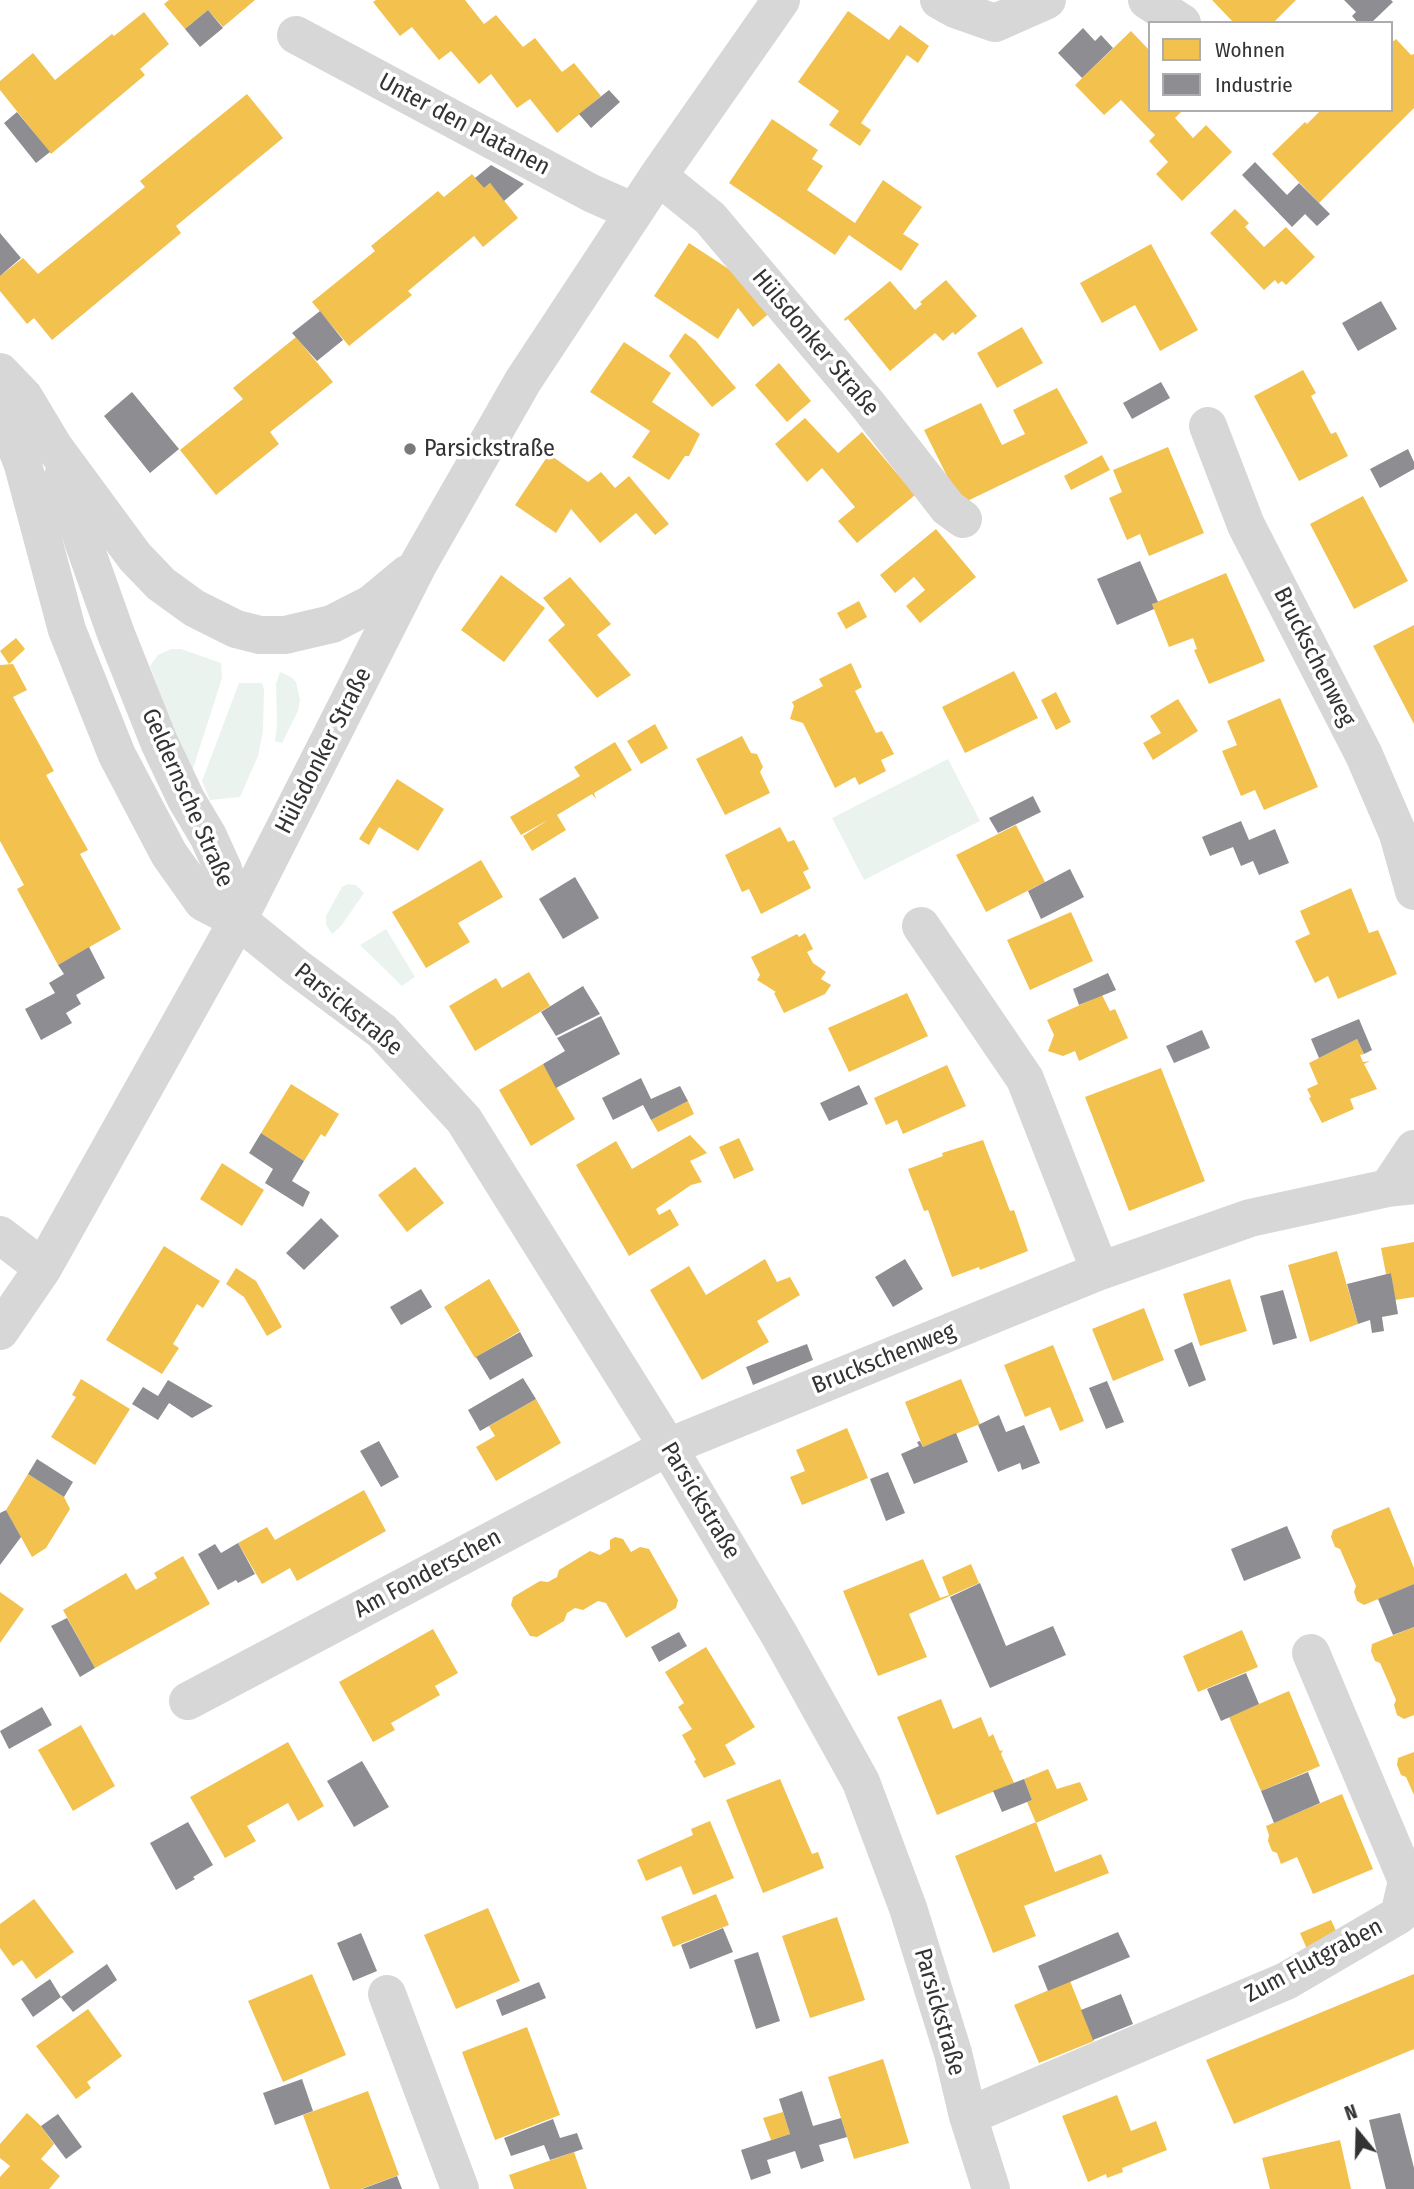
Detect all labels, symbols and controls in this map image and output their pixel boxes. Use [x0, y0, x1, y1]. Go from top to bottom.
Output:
legend [1148, 21, 1393, 112]
text: Wohnen [1215, 37, 1285, 63]
street label: Unter den Platanen [373, 68, 555, 182]
text: Industrie [1215, 72, 1293, 98]
street label: Hülsdonker Straße [745, 264, 885, 422]
place label: Parsickstraße [424, 435, 555, 463]
marker: Parsickstraße [402, 441, 418, 457]
street label: Bruckschenweg [1267, 583, 1361, 731]
street label: Hülsdonker Straße [270, 663, 378, 839]
street label: Geldernsche Straße [135, 704, 239, 892]
street label: Parsickstraße [288, 958, 408, 1062]
street label: Bruckschenweg [808, 1317, 960, 1401]
street label: Parsickstraße [654, 1437, 746, 1565]
street label: Am Fonderschen [350, 1523, 506, 1625]
street label: Zum Flutgraben [1240, 1913, 1388, 2009]
street label: Parsickstraße [907, 1945, 971, 2079]
north arrow [1323, 2098, 1393, 2168]
text: N [1342, 2100, 1360, 2125]

